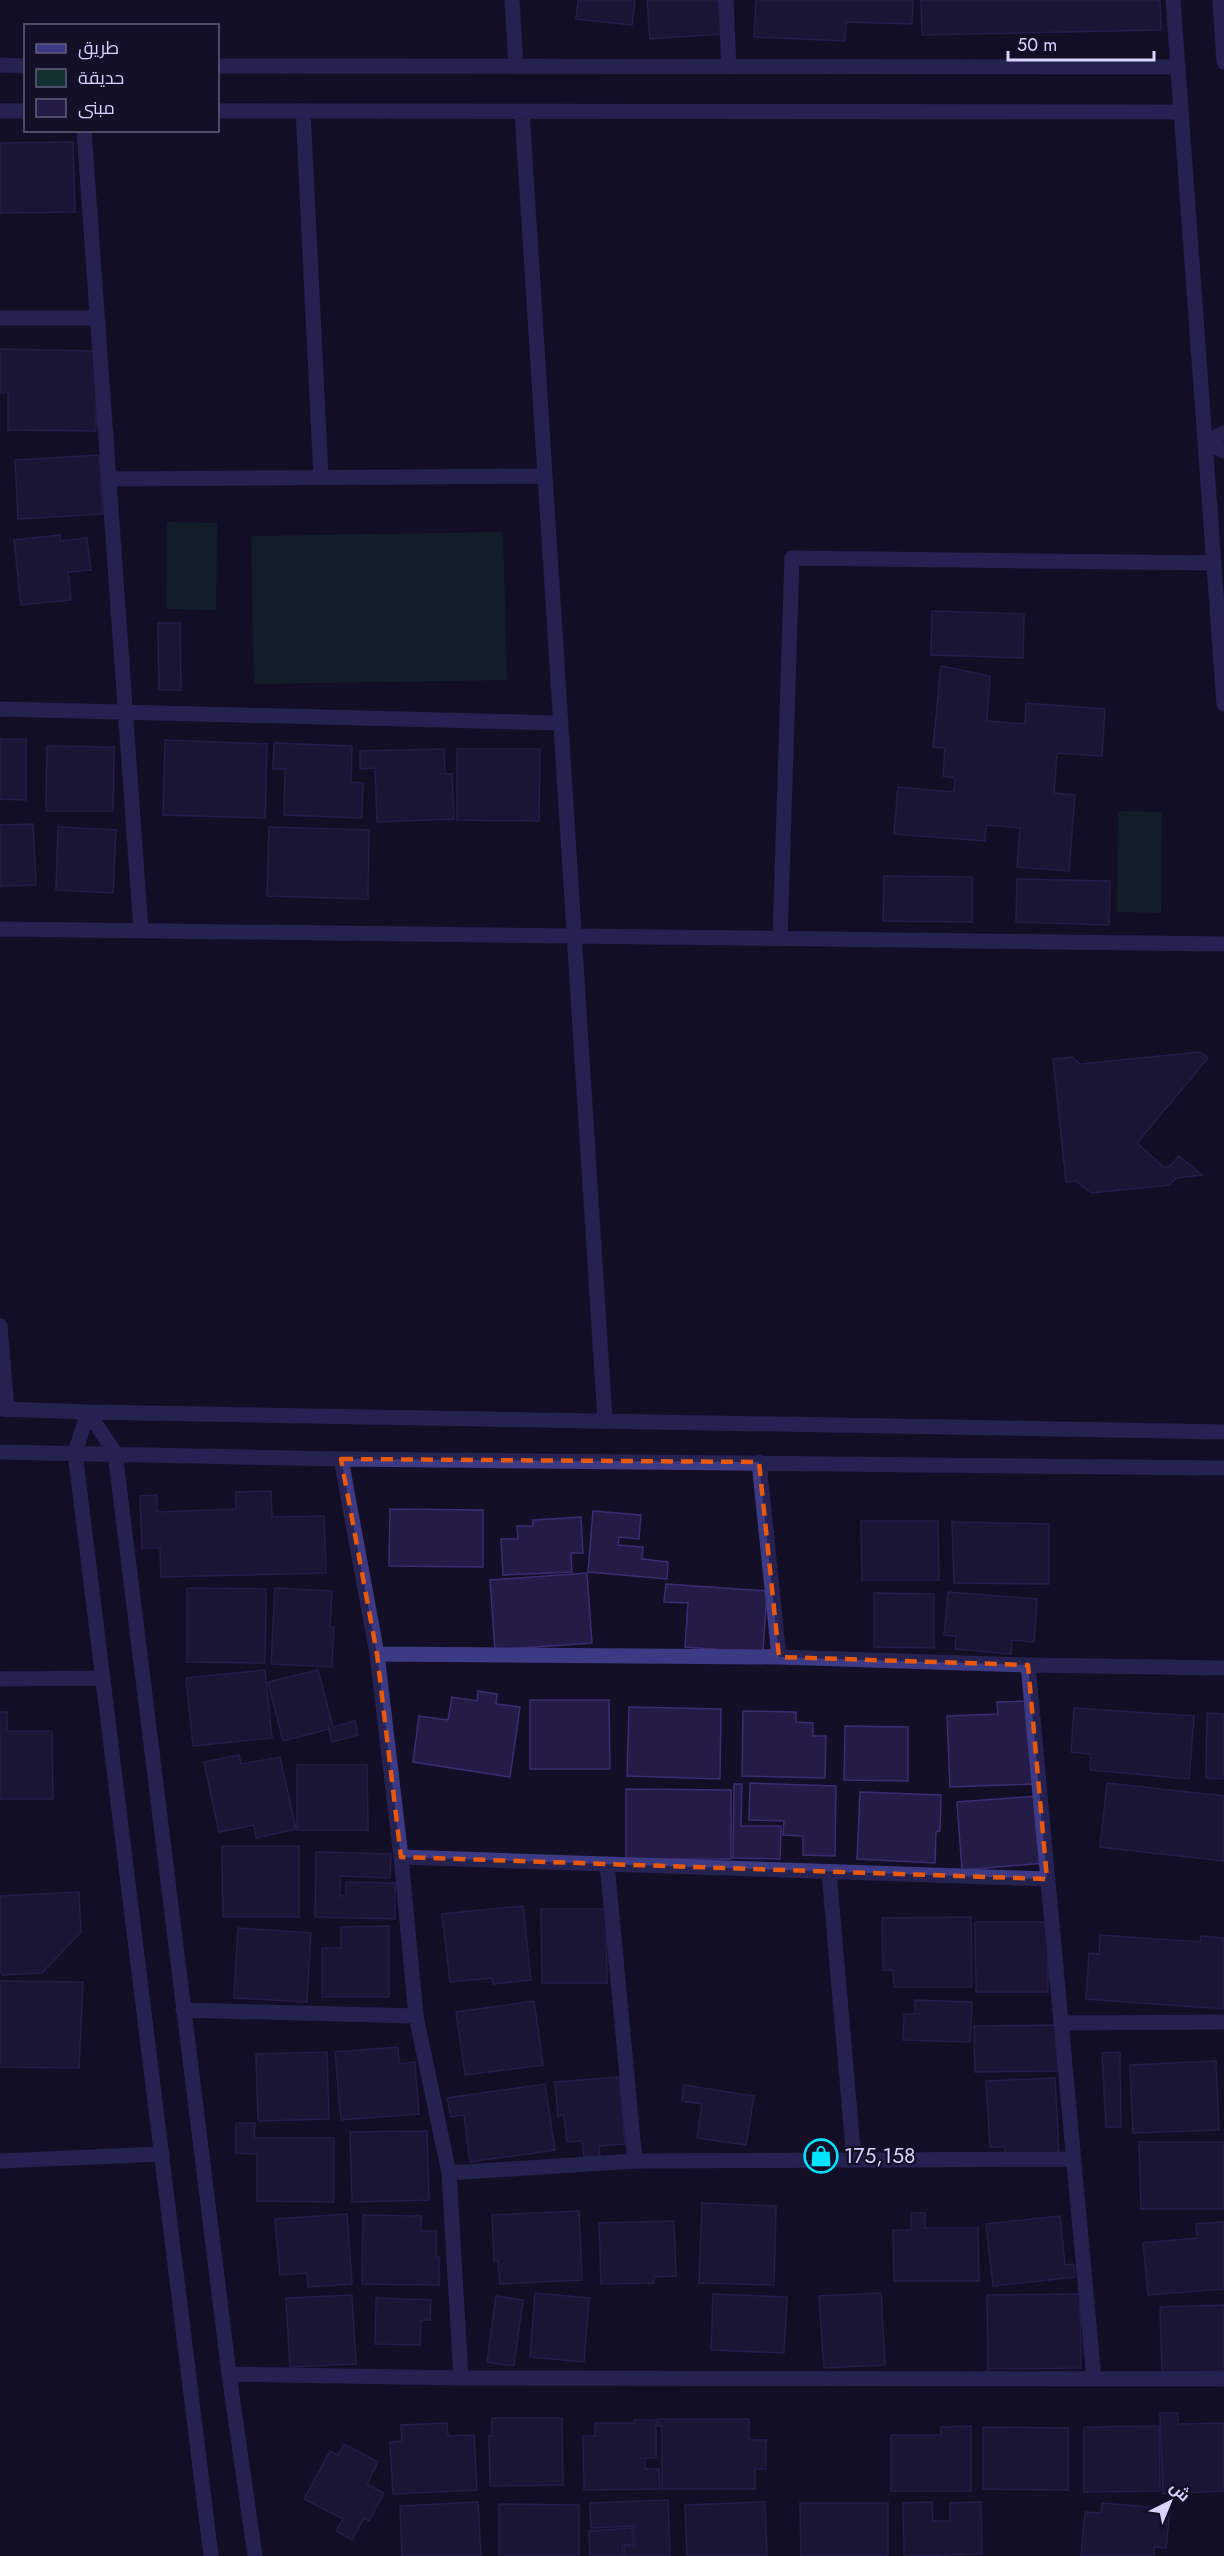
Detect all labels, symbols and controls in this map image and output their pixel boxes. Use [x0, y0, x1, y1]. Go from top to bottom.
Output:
legend [24, 24, 219, 132]
scale bar [1008, 24, 1154, 62]
text: 50 m [1017, 32, 1057, 58]
text: طريق [78, 35, 119, 61]
text: حديقة [78, 65, 124, 91]
text: مبنى [78, 95, 115, 121]
shop icon: 175,158 [803, 2138, 839, 2174]
place label: 175,158 [844, 2141, 916, 2171]
north arrow [1140, 2472, 1200, 2532]
text: ش [1165, 2476, 1195, 2507]

